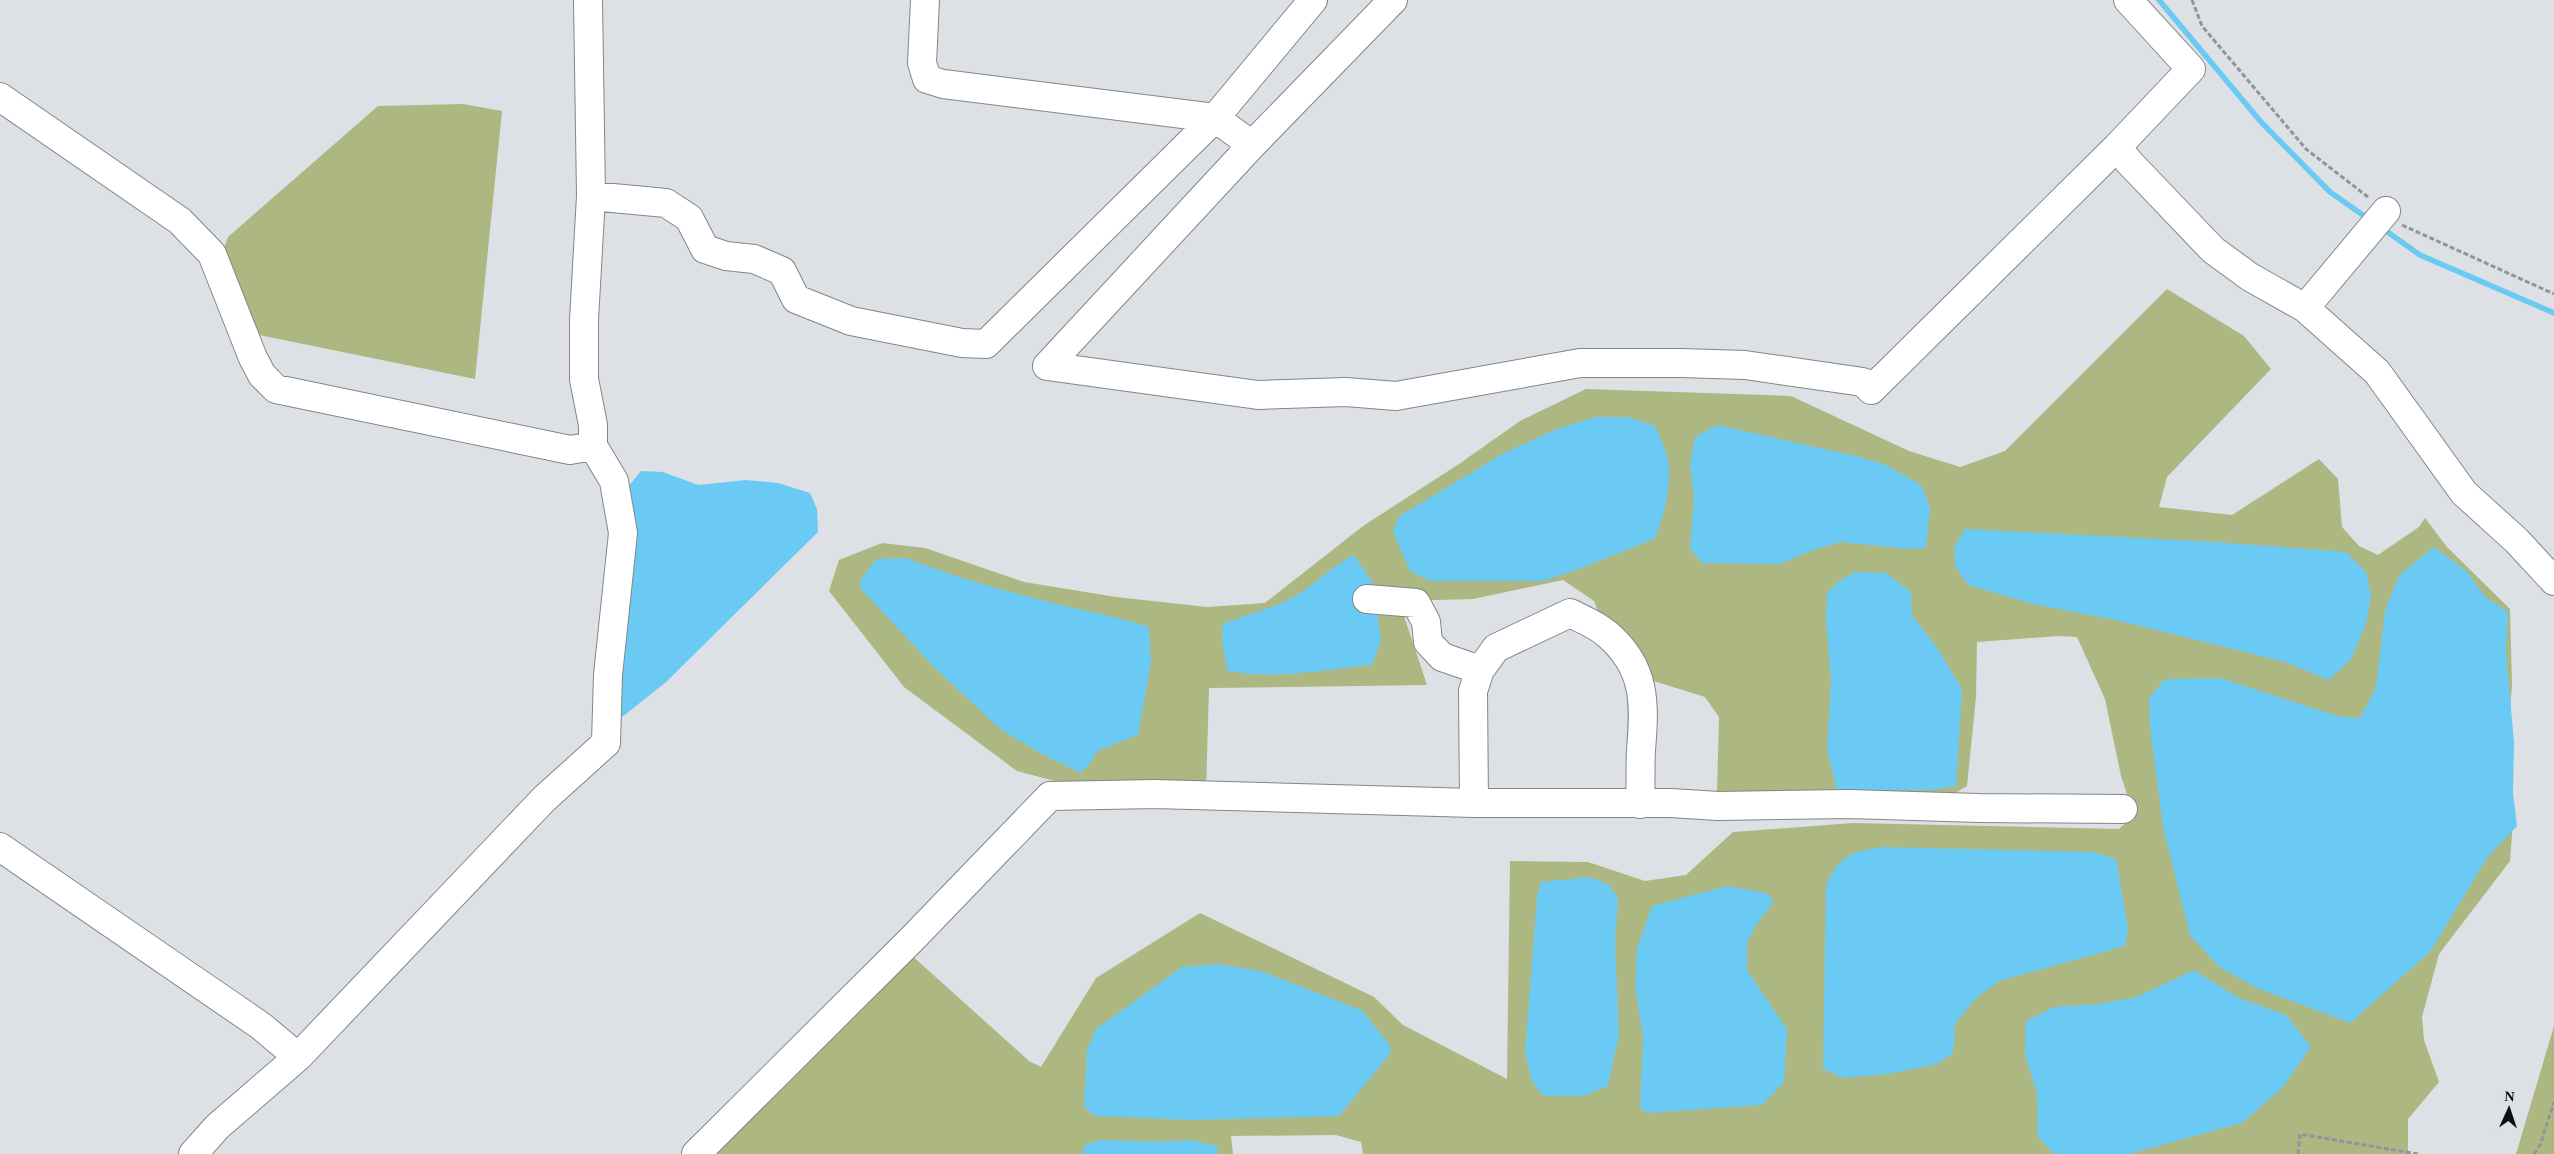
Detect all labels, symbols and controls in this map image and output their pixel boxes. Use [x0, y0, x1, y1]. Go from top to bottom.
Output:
north arrow [2484, 1084, 2534, 1134]
text: N [2504, 1089, 2515, 1104]

